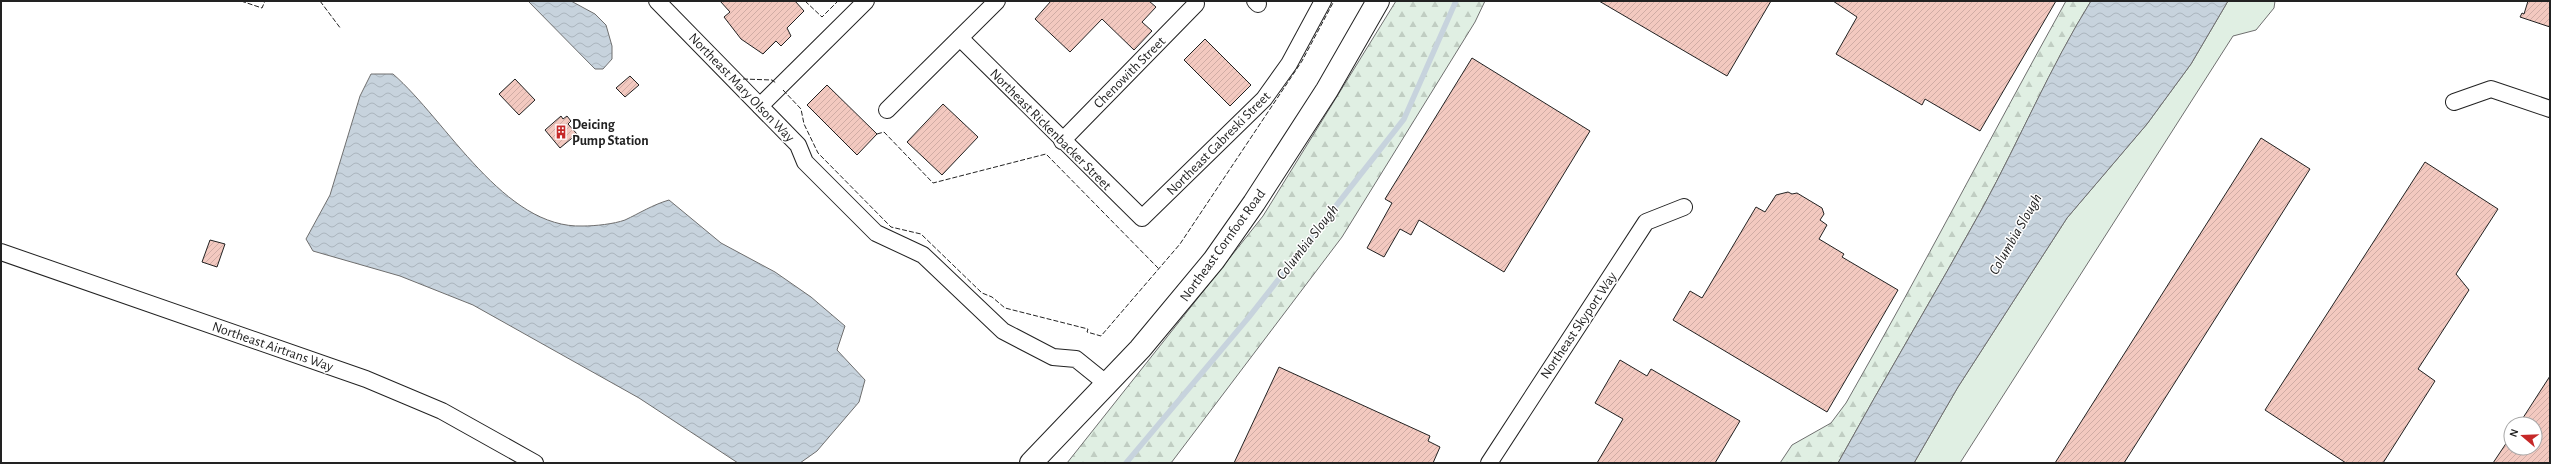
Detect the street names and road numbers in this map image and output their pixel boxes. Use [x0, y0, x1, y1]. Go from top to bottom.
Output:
street label: Northeast Mary Olson Way [686, 31, 797, 145]
street label: Chenowith Street [1091, 34, 1169, 111]
street label: Northeast Rickenbacker Street [987, 66, 1114, 193]
street label: Northeast Gabreski Street [1164, 89, 1274, 198]
street label: Northeast Cornfoot Road [1178, 187, 1268, 304]
street label: Northeast Skyport Way [1538, 270, 1620, 381]
street label: Northeast Airtrans Way [210, 320, 335, 374]

